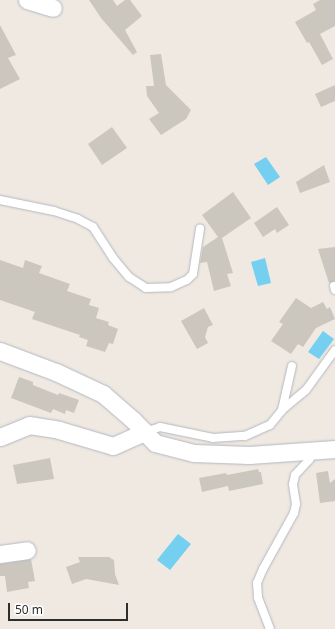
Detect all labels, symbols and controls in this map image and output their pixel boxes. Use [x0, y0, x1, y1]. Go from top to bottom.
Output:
scale bar [10, 595, 130, 621]
text: 50 m [15, 601, 43, 618]

